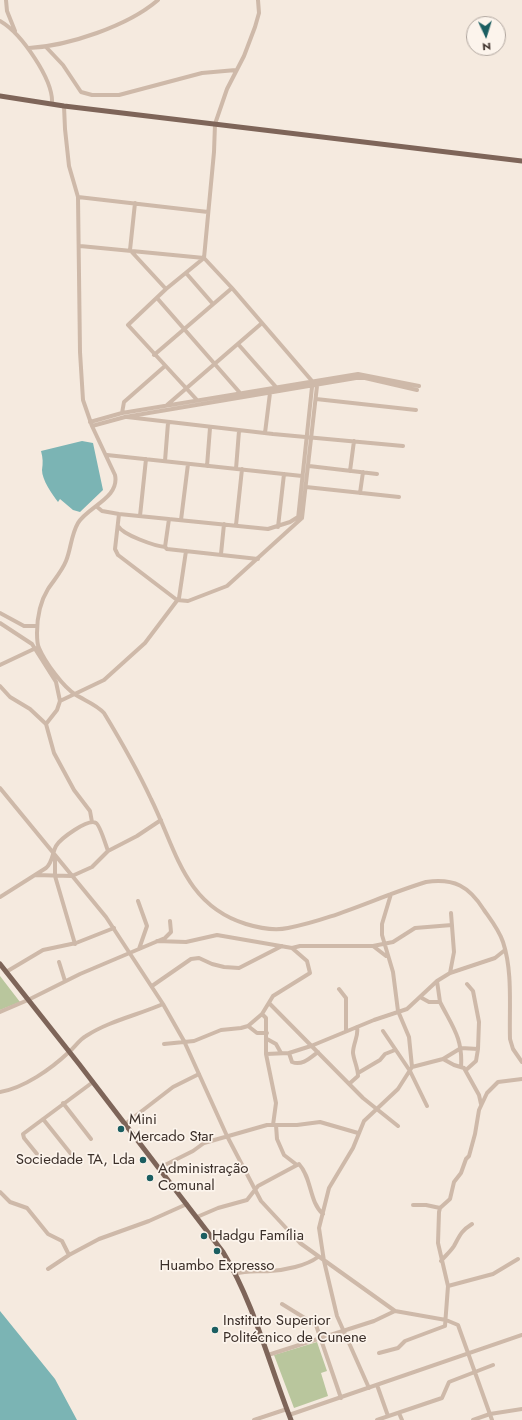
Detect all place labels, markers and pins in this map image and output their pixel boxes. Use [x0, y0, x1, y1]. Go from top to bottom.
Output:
place label: Mini Mercado Star [129, 1111, 214, 1146]
marker: Mini Mercado Star [116, 1124, 126, 1134]
place label: Sociedade TA, Lda [16, 1151, 135, 1169]
marker: Sociedade TA, Lda [138, 1155, 148, 1165]
place label: Administração Comunal [158, 1160, 248, 1195]
marker: Administração Comunal [145, 1173, 155, 1183]
place label: Hadgu Família [212, 1227, 304, 1245]
marker: Hadgu Família [199, 1231, 209, 1241]
marker: Huambo Expresso [212, 1246, 222, 1256]
place label: Huambo Expresso [160, 1257, 274, 1275]
place label: Instituto Superior Politécnico de Cunene [223, 1312, 367, 1347]
marker: Instituto Superior Politécnico de Cunene [210, 1325, 220, 1335]

